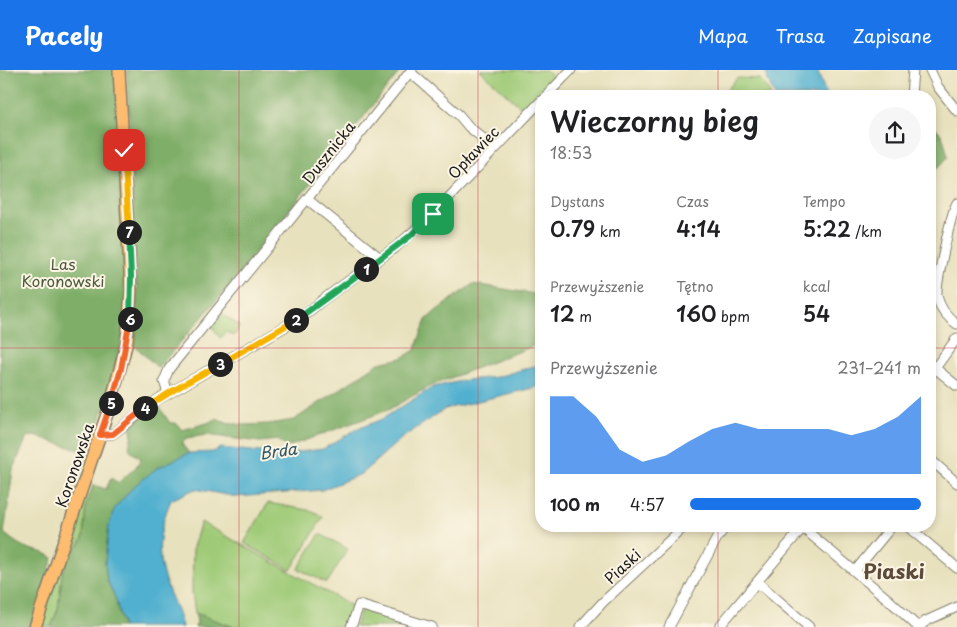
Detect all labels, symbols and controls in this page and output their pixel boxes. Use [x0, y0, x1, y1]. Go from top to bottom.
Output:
text: Pacely [25, 17, 103, 53]
text: Mapa [698, 22, 748, 49]
text: Trasa [776, 22, 825, 49]
text: Zapisane [853, 22, 932, 49]
text: Wieczorny bieg [550, 99, 759, 142]
button: share [869, 107, 921, 159]
street label: Dusznicka [296, 115, 360, 189]
street label: Opławiec [442, 120, 504, 184]
pin [103, 129, 145, 171]
icon: check [110, 136, 138, 164]
text: 18:53 [550, 140, 592, 164]
text: Dystans [550, 191, 605, 212]
text: Czas [676, 191, 709, 212]
text: Tempo [803, 191, 845, 212]
pin [412, 193, 454, 235]
icon: arrive [419, 200, 447, 228]
text: 0.79 [550, 212, 595, 244]
text: 4:14 [676, 212, 721, 244]
text: 5:22 [803, 212, 851, 244]
pin: 7 [116, 220, 142, 244]
text: km [595, 221, 621, 242]
text: /km [851, 221, 882, 242]
text: 7 [125, 222, 134, 243]
park label: Las Koronowski [21, 252, 105, 292]
pin: 1 [354, 256, 378, 282]
text: 1 [363, 259, 370, 280]
text: Przewyższenie [550, 276, 644, 297]
text: Tętno [676, 276, 713, 297]
text: kcal [803, 276, 831, 297]
text: 12 [550, 297, 575, 329]
text: 160 [676, 297, 716, 329]
text: 54 [803, 297, 830, 329]
pin: 6 [118, 306, 142, 332]
text: m [575, 306, 592, 327]
text: bpm [716, 306, 750, 327]
pin: 2 [284, 308, 308, 332]
text: 6 [126, 309, 135, 330]
text: 2 [292, 310, 301, 331]
pin: 3 [208, 352, 232, 376]
text: 3 [216, 354, 225, 375]
text: Przewyższenie [550, 355, 658, 379]
text: 231–241 m [837, 355, 921, 379]
pin: 5 [98, 390, 124, 416]
text: 5 [107, 393, 116, 414]
pin: 4 [132, 396, 158, 420]
text: 4 [141, 398, 150, 419]
street label: Koronowska [49, 419, 99, 510]
water label: Brda [258, 435, 299, 464]
text: 100 m [550, 492, 600, 516]
text: 4:57 [630, 492, 664, 516]
street label: Piaski [599, 543, 645, 589]
district label: Piaski [863, 556, 925, 586]

